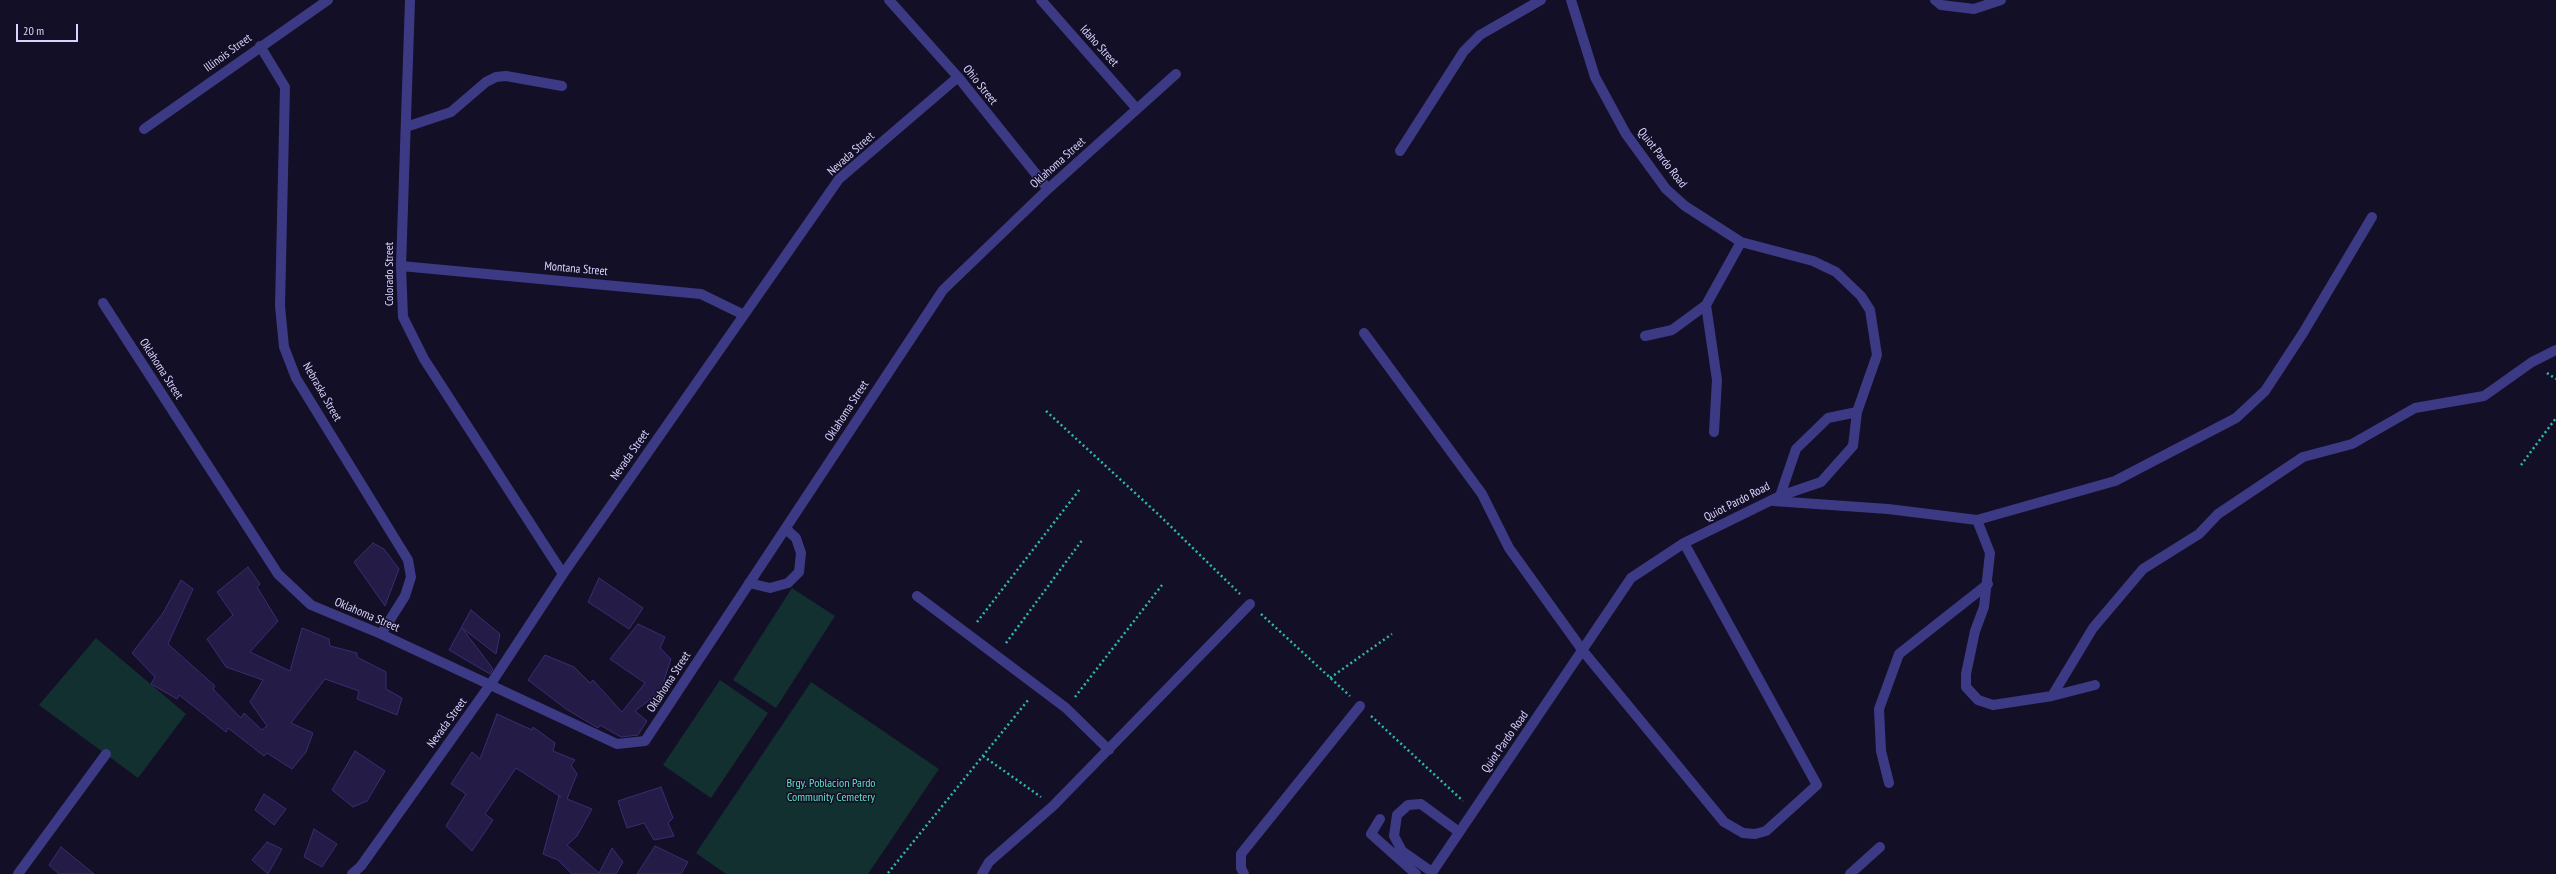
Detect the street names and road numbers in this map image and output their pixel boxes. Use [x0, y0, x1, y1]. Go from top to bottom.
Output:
street label: Idaho Street [1077, 22, 1121, 70]
street label: Illinois Street [201, 31, 255, 75]
street label: Ohio Street [960, 62, 1000, 108]
street label: Quiot Pardo Road [1634, 125, 1690, 191]
street label: Nevada Street [825, 129, 877, 179]
street label: Oklahoma Street [1027, 134, 1089, 192]
street label: Colorado Street [383, 242, 397, 306]
street label: Montana Street [544, 259, 608, 279]
street label: Oklahoma Street [136, 336, 186, 402]
street label: Nebraska Street [299, 360, 345, 424]
street label: Oklahoma Street [822, 378, 872, 444]
street label: Nevada Street [607, 427, 653, 483]
street label: Quiot Pardo Road [1702, 479, 1772, 525]
street label: Oklahoma Street [332, 595, 402, 635]
street label: Oklahoma Street [644, 649, 694, 715]
street label: Nevada Street [424, 695, 470, 751]
street label: Quiot Pardo Road [1478, 708, 1532, 776]

